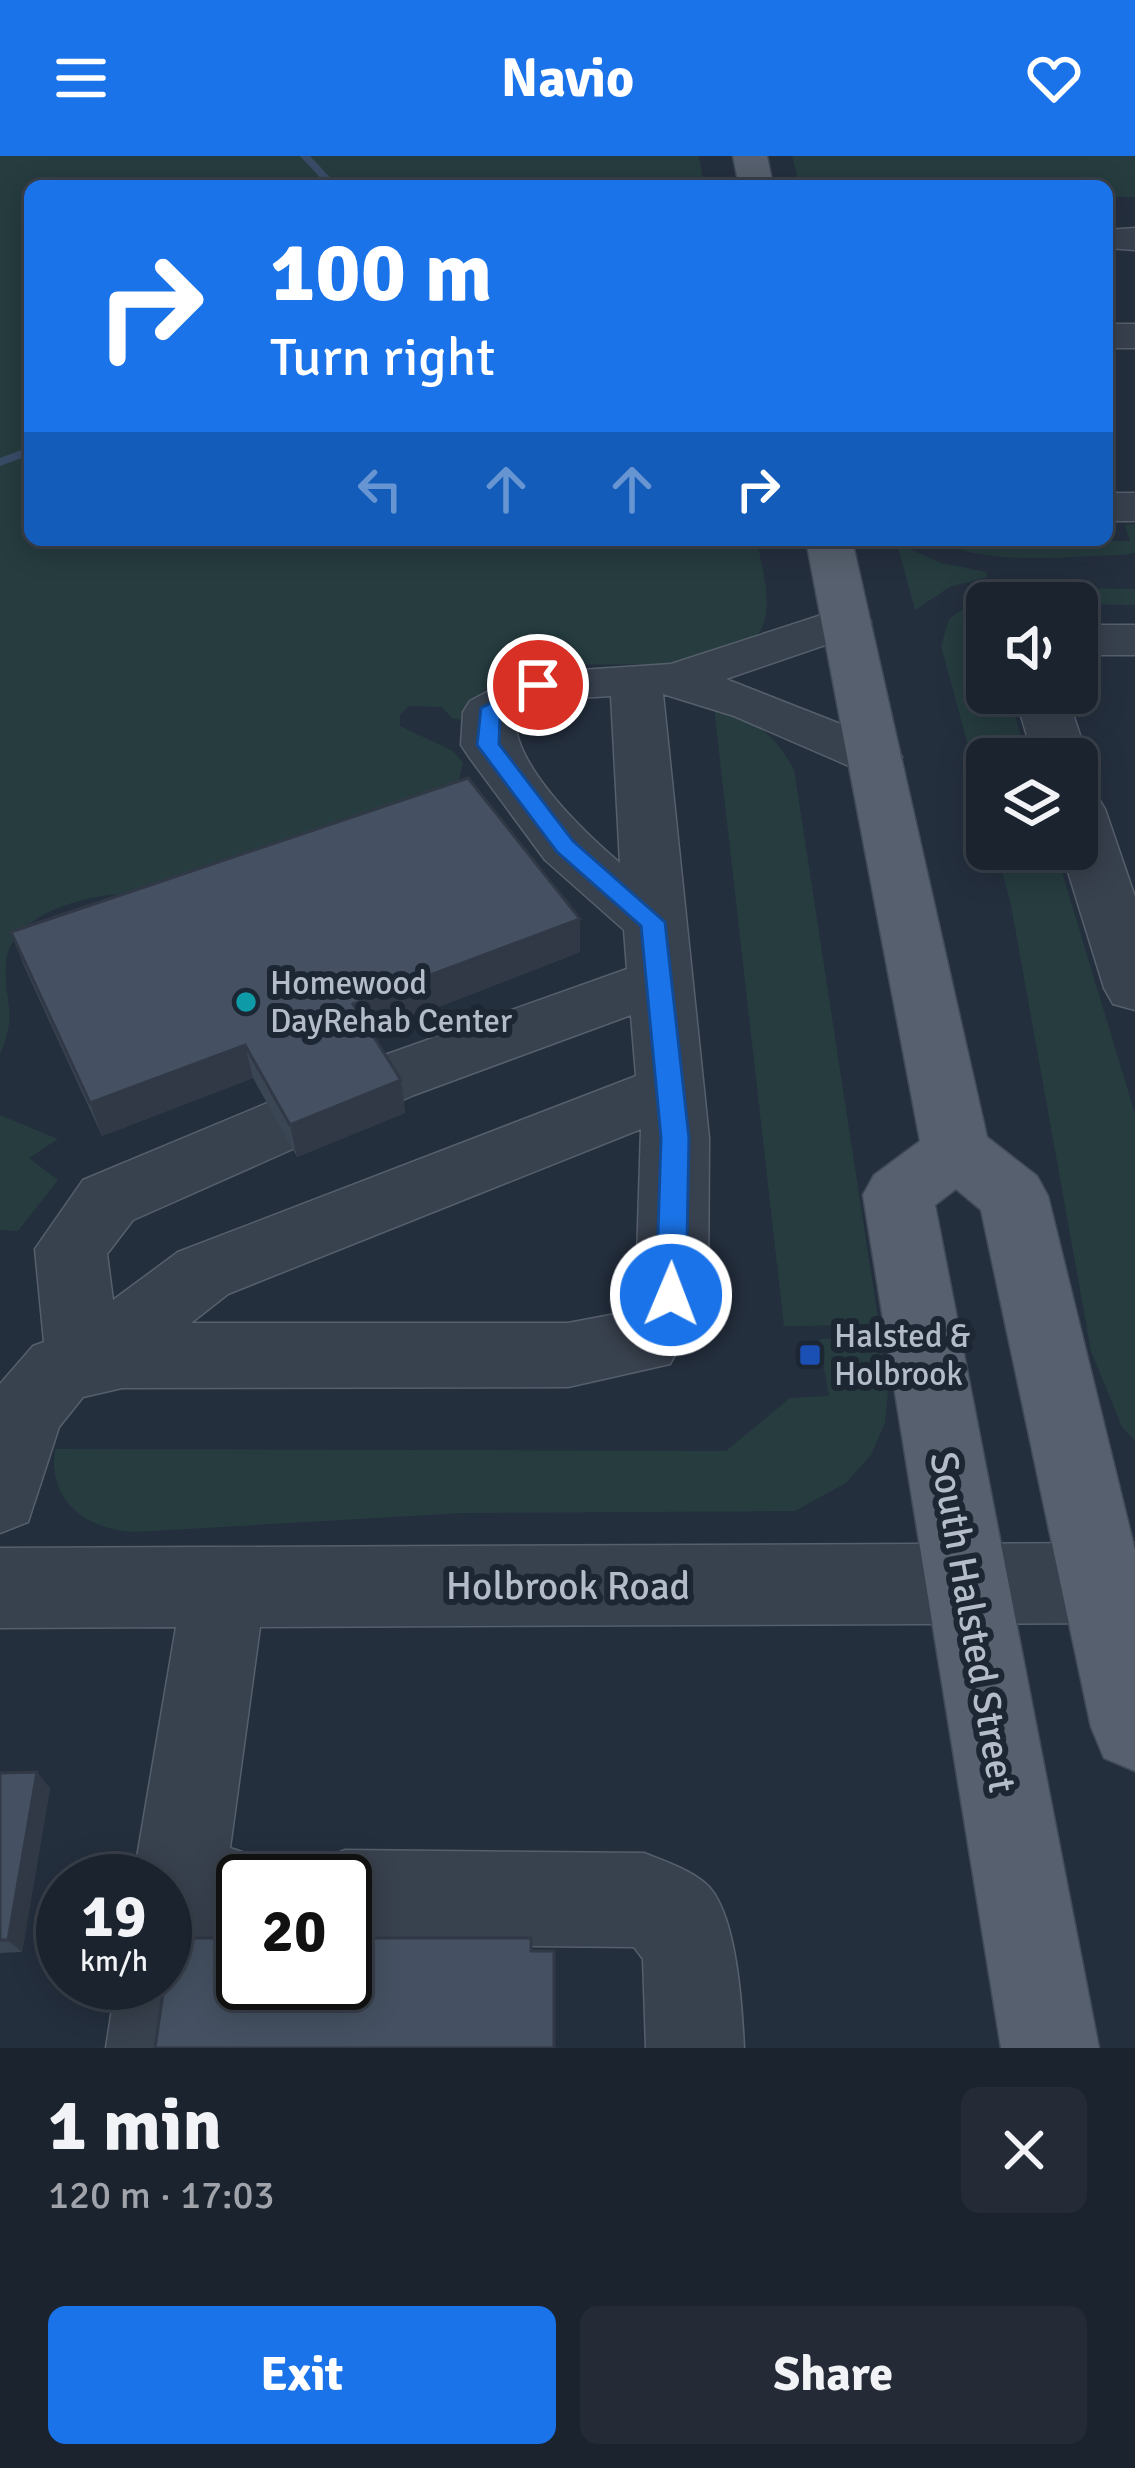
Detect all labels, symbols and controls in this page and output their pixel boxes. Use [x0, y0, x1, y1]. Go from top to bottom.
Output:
icon: menu [48, 45, 114, 111]
text: Navio [501, 45, 634, 112]
icon: heart [1021, 45, 1087, 111]
text: 100 m [270, 221, 492, 325]
icon: right [72, 228, 228, 384]
text: Turn right [270, 324, 495, 391]
icon: left [347, 456, 413, 522]
icon: ahead [473, 456, 539, 522]
icon: ahead [599, 456, 665, 522]
icon: right [725, 456, 791, 522]
map controls [966, 582, 1098, 870]
button: sound [966, 582, 1098, 714]
pin [487, 634, 589, 736]
icon: arrive [505, 652, 571, 718]
button: layers [966, 738, 1098, 870]
place label: Homewood DayRehab Center [270, 963, 512, 1042]
marker: Homewood DayRehab Center [233, 989, 259, 1015]
position arrow [608, 1232, 734, 1358]
place label: Halsted & Holbrook [834, 1316, 970, 1395]
marker: Halsted & Holbrook [797, 1342, 823, 1368]
street label: South Halsted Street [919, 1448, 1027, 1796]
street label: Holbrook Road [446, 1562, 690, 1610]
speed limit sign: 20 [216, 1854, 372, 2010]
text: 19 [82, 1880, 146, 1954]
text: km/h [80, 1943, 148, 1980]
text: 1 min [48, 2081, 222, 2170]
button: close [961, 2087, 1087, 2213]
text: 120 m · 17:03 [48, 2171, 275, 2219]
button: Exit [48, 2306, 556, 2444]
button: Share [580, 2306, 1087, 2444]

